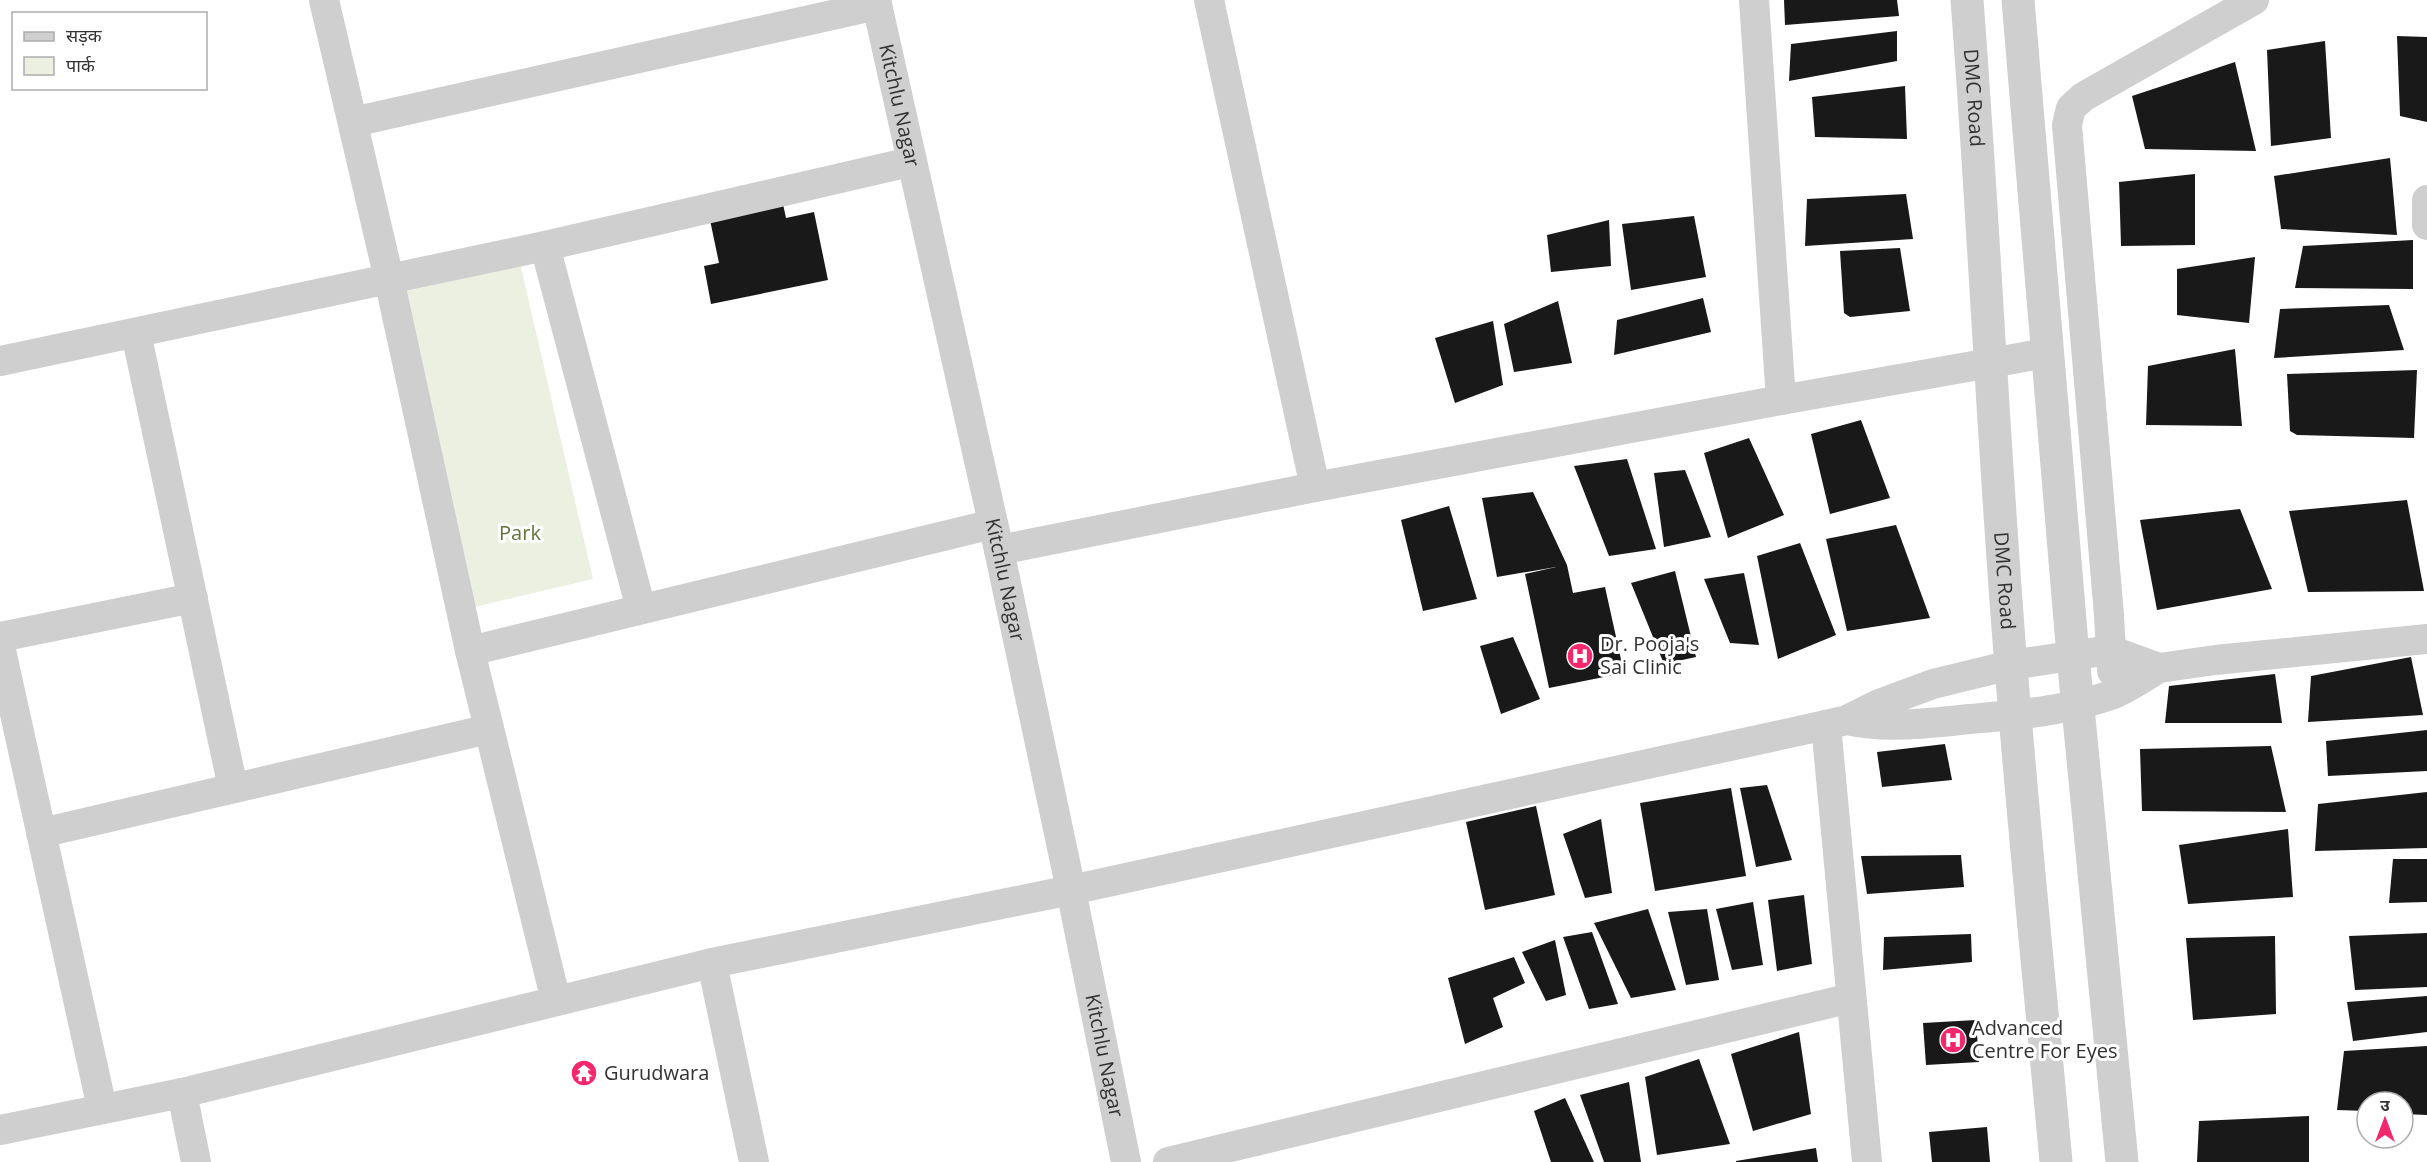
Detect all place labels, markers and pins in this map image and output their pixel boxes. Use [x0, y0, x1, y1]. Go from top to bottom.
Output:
place label: Dr. Pooja's Sai Clinic [1600, 630, 1699, 680]
hospital icon: Dr. Pooja's Sai Clinic [1565, 641, 1595, 671]
place label: Advanced Centre For Eyes [1972, 1014, 2117, 1064]
hospital icon: Advanced Centre For Eyes [1938, 1025, 1968, 1055]
temple icon: Gurudwara [569, 1058, 599, 1088]
place label: Gurudwara [604, 1059, 709, 1086]

